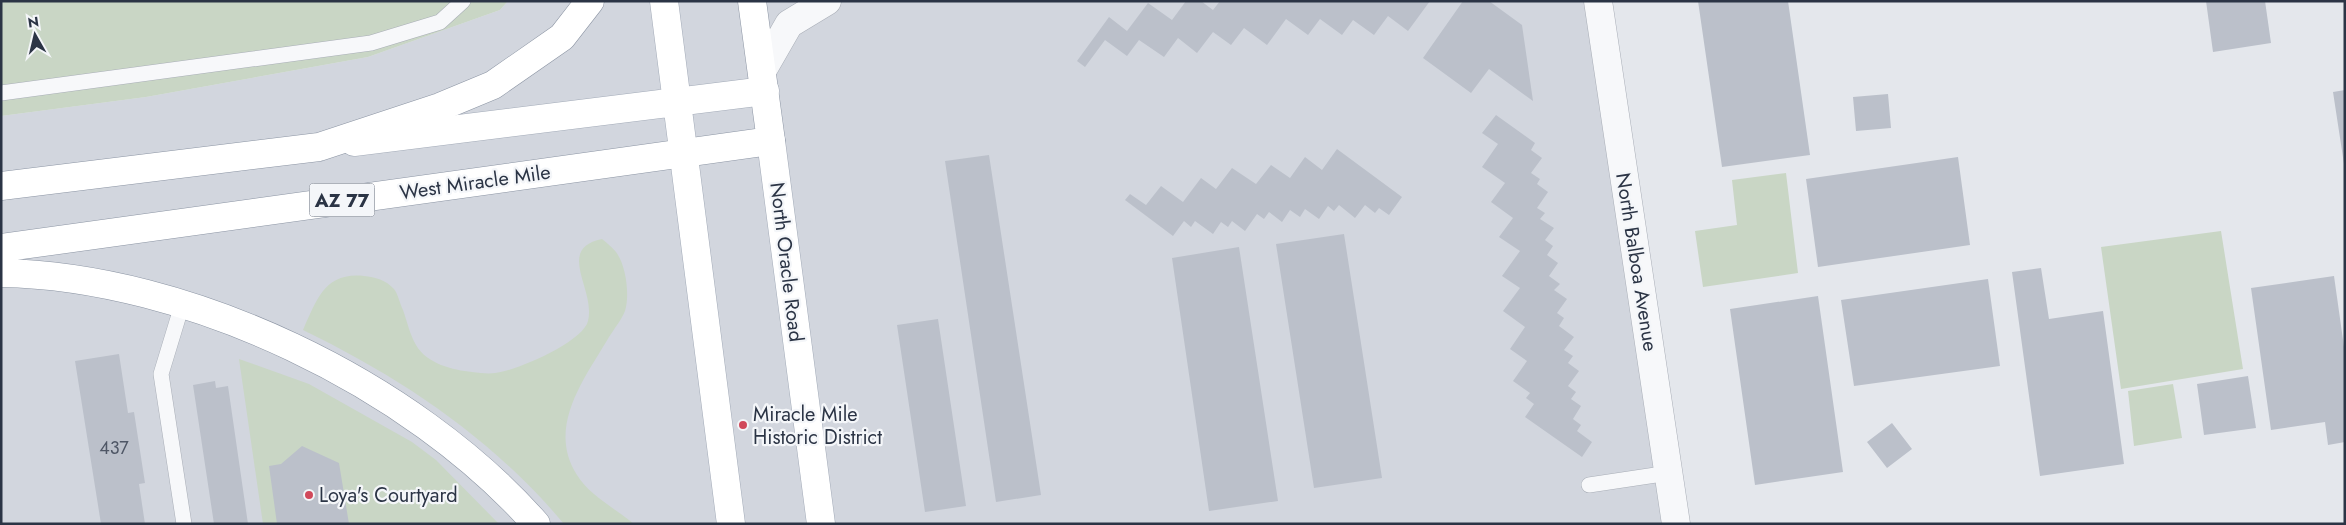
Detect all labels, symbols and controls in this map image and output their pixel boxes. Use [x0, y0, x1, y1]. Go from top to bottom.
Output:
north arrow [10, 10, 60, 60]
text: N [26, 11, 40, 33]
street label: West Miracle Mile [398, 158, 552, 207]
street label: North Balboa Avenue [1608, 171, 1665, 353]
street label: North Oracle Road [762, 181, 811, 343]
road number: AZ 77 [310, 184, 374, 216]
place label: Miracle Mile Historic District [753, 400, 882, 452]
marker: Miracle Mile Historic District [737, 419, 749, 431]
house number: 437 [99, 435, 129, 461]
place label: Loya's Courtyard [319, 481, 458, 510]
marker: Loya's Courtyard [303, 489, 315, 501]

